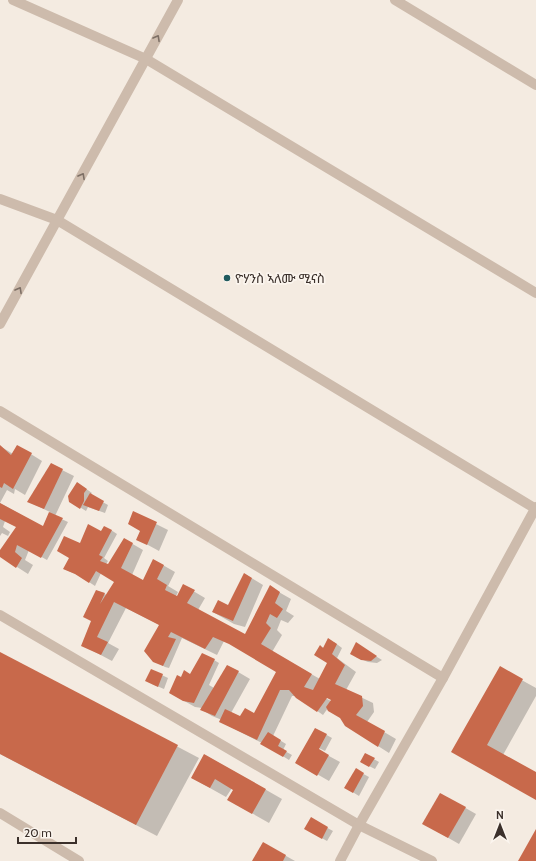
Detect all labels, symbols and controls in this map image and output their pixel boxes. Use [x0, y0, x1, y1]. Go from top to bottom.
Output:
one-way arrow [153, 35, 160, 42]
one-way arrow [77, 173, 84, 180]
place label: ዮሃንስ ኣለሙ ሚናስ [235, 270, 325, 286]
marker: ዮሃንስ ኣለሙ ሚናስ [222, 273, 232, 283]
one-way arrow [14, 287, 21, 294]
north arrow [480, 805, 520, 845]
text: N [496, 808, 504, 822]
scale bar [18, 819, 76, 845]
text: 20 m [24, 825, 52, 840]

